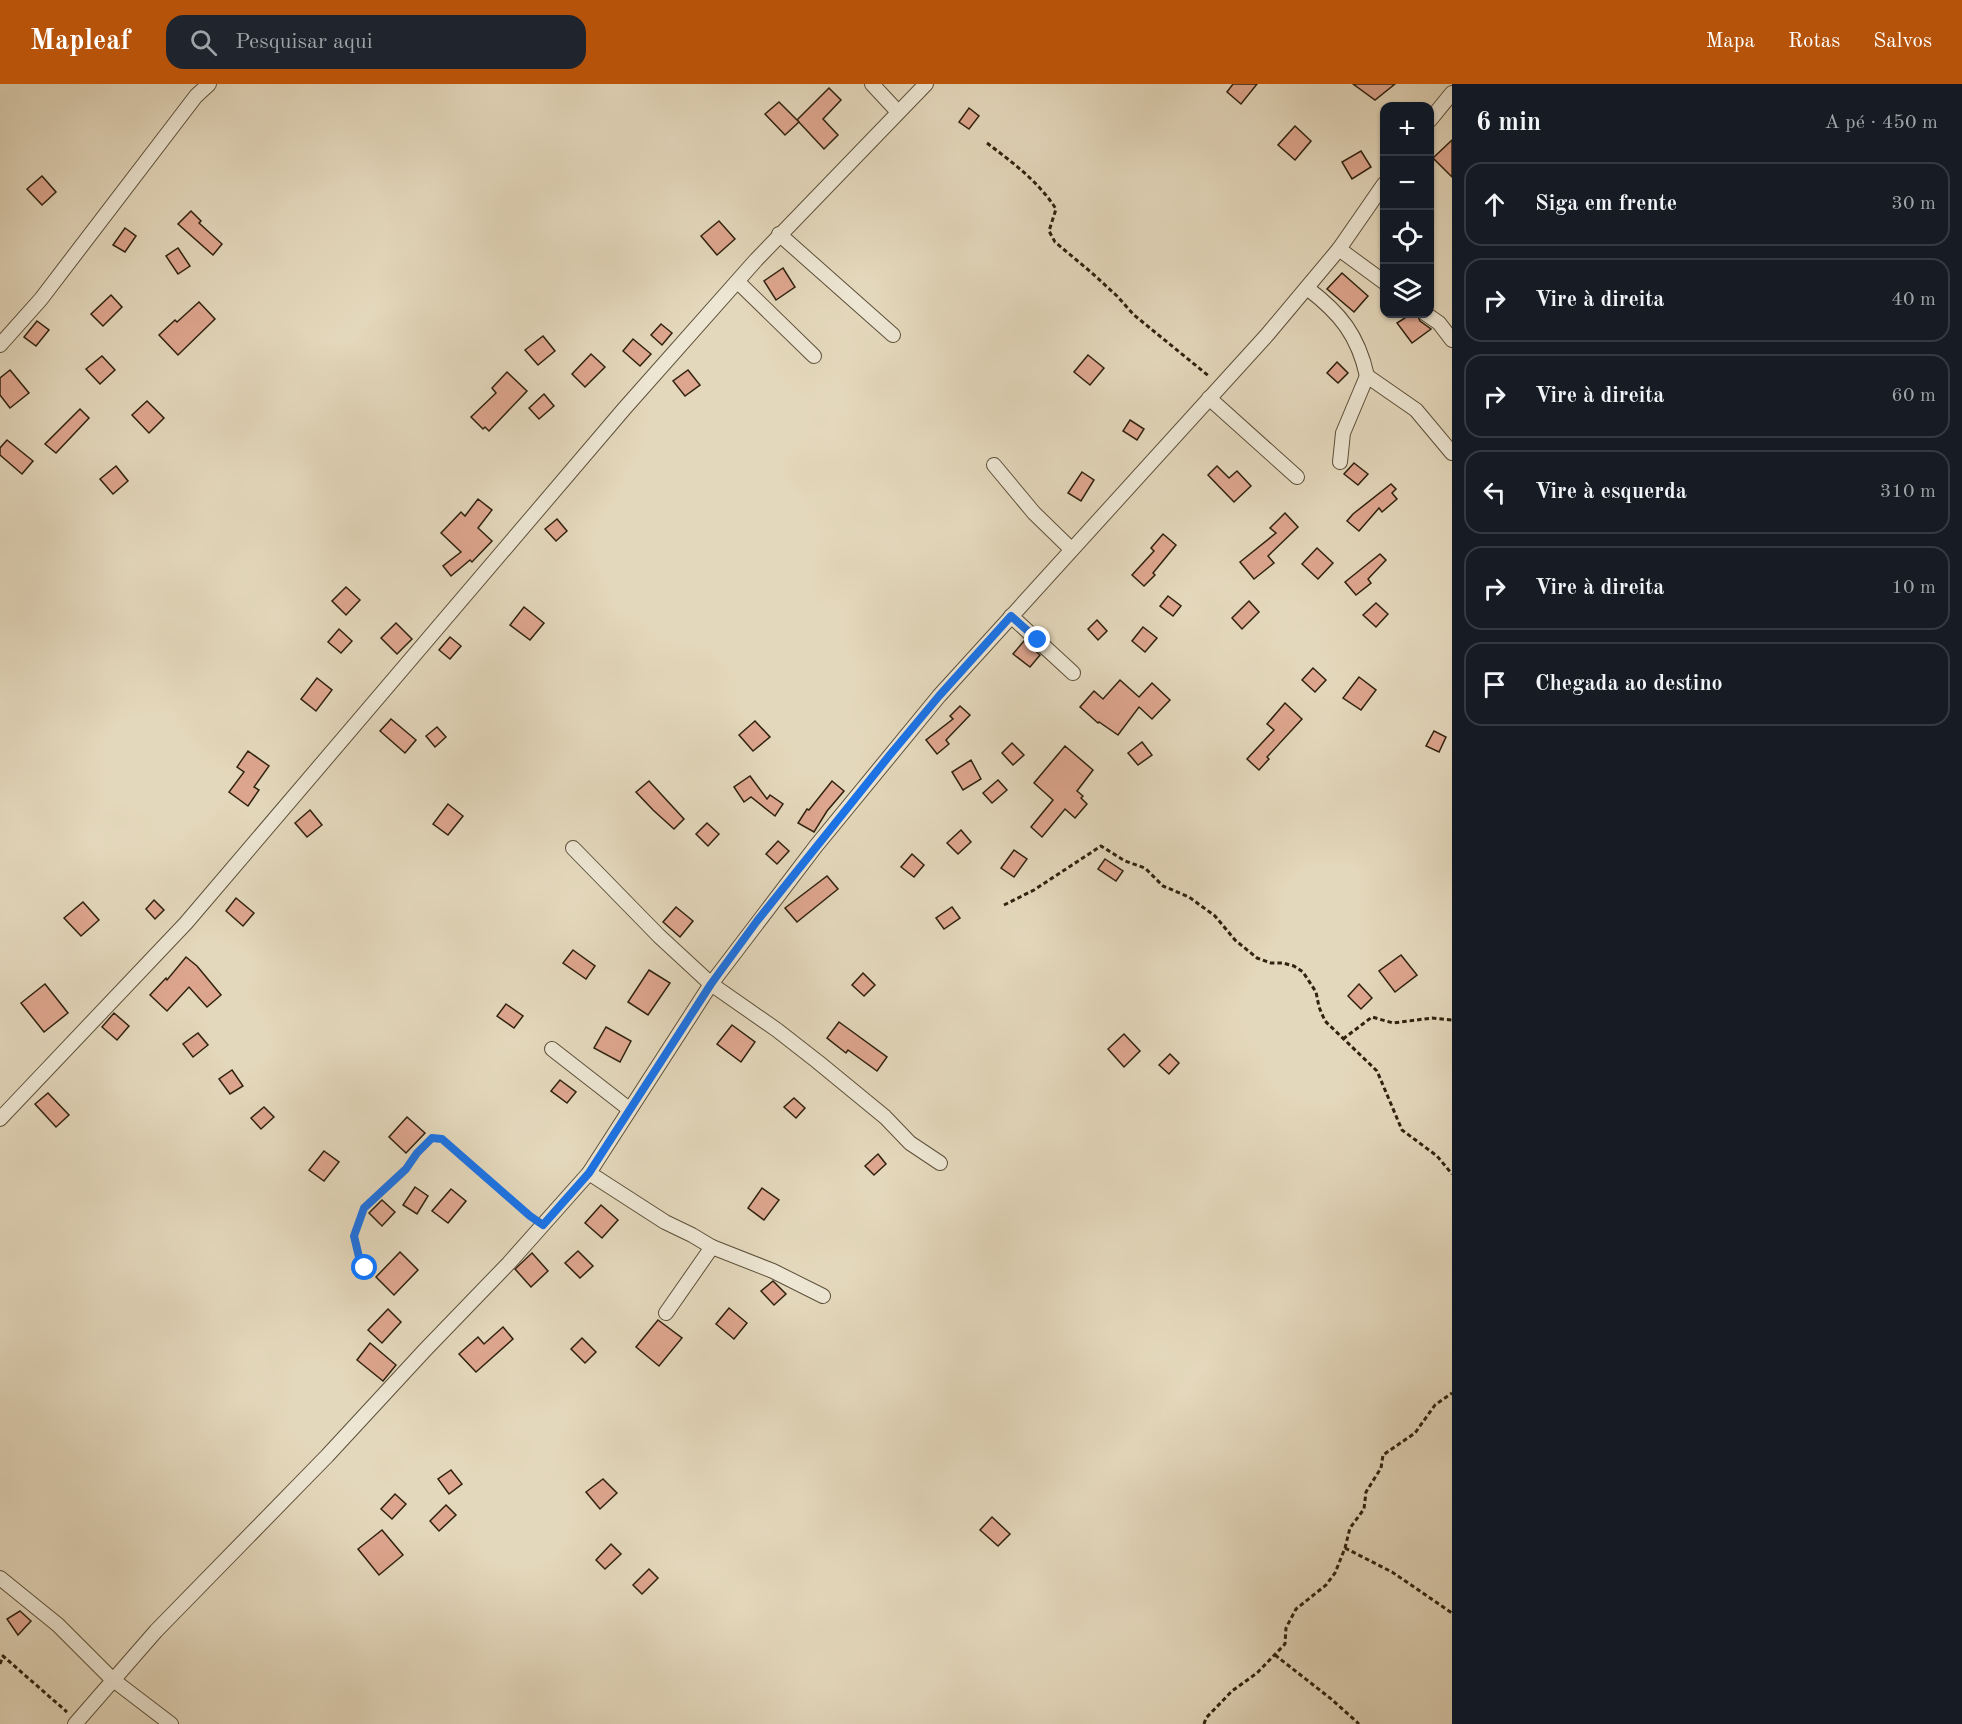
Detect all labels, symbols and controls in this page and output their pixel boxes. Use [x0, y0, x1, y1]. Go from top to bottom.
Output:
search box [166, 15, 586, 69]
icon: search [187, 26, 220, 59]
text: Mapleaf [30, 28, 130, 56]
text: Pesquisar aqui [235, 31, 373, 53]
text: Mapa [1706, 31, 1755, 52]
text: Rotas [1788, 31, 1840, 52]
text: Salvos [1873, 31, 1932, 52]
map controls [1380, 102, 1434, 318]
button: + [1380, 102, 1434, 156]
text: 6 min [1476, 110, 1541, 136]
text: A pé · 450 m [1824, 113, 1938, 133]
button: − [1380, 156, 1434, 210]
icon: ahead [1478, 188, 1511, 221]
text: Siga em frente [1535, 193, 1677, 215]
text: 30 m [1891, 194, 1936, 214]
button: locate [1380, 210, 1434, 264]
button: layers [1380, 264, 1434, 318]
icon: right [1478, 284, 1511, 317]
text: Vire à direita [1535, 289, 1665, 311]
text: 40 m [1891, 290, 1936, 310]
icon: right [1478, 380, 1511, 413]
text: Vire à direita [1535, 385, 1665, 407]
text: 60 m [1891, 386, 1936, 406]
icon: left [1478, 476, 1511, 509]
text: Vire à esquerda [1535, 481, 1687, 503]
text: 310 m [1880, 482, 1936, 502]
icon: right [1478, 572, 1511, 605]
text: Vire à direita [1535, 577, 1665, 599]
text: 10 m [1891, 578, 1936, 598]
route end [1024, 626, 1050, 652]
icon: arrive [1478, 668, 1511, 701]
text: Chegada ao destino [1535, 673, 1723, 695]
route start [351, 1254, 377, 1280]

